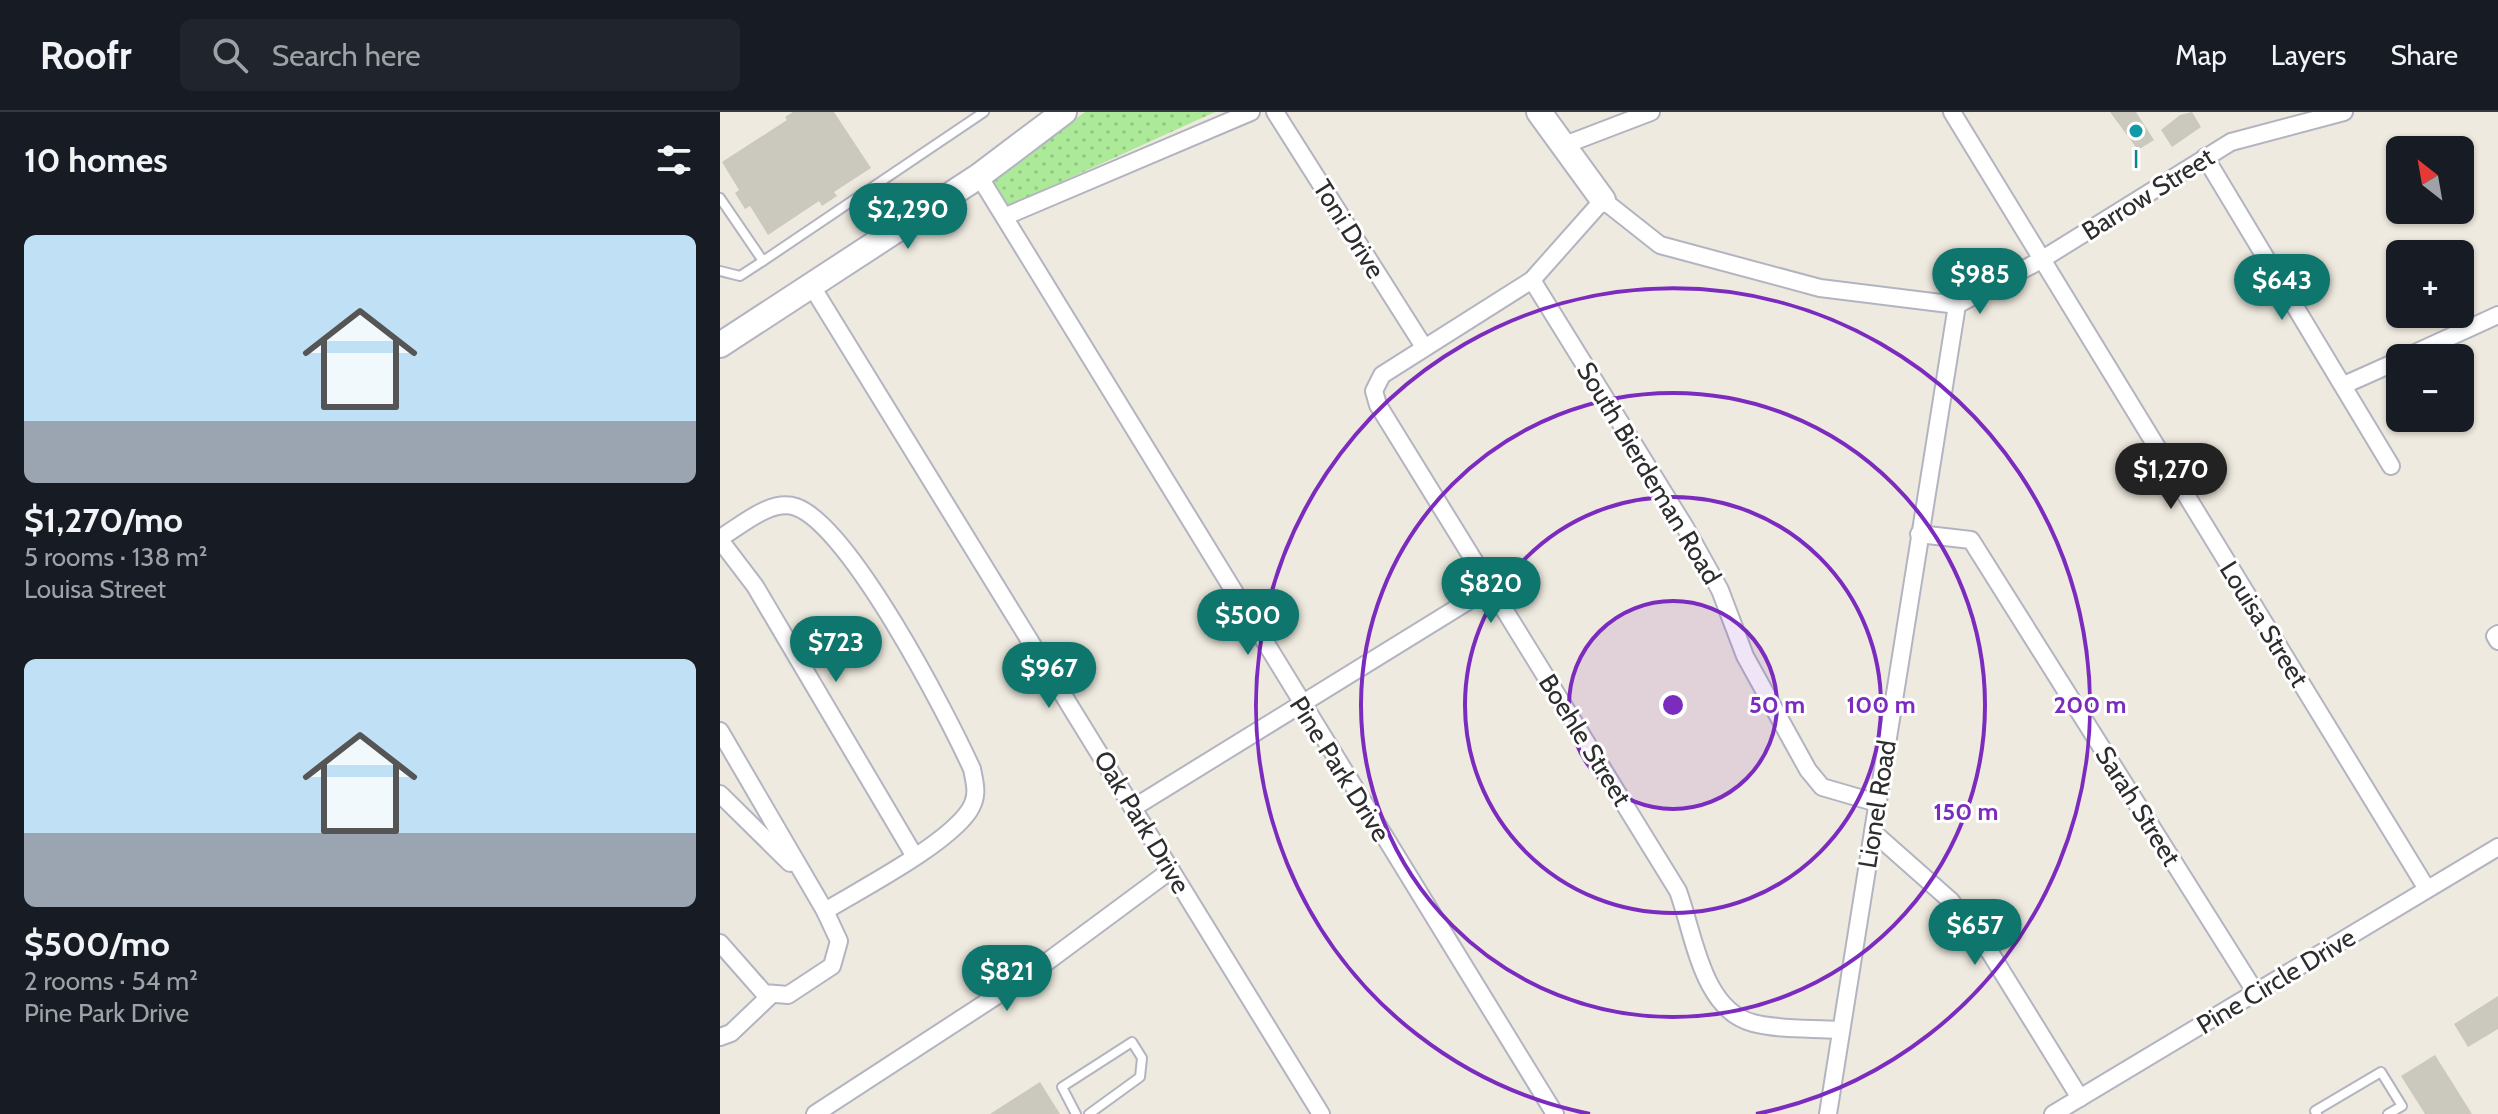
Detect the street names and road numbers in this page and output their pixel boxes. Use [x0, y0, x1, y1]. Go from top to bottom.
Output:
street label: Barrow Street [2076, 141, 2220, 247]
street label: Toni Drive [1306, 174, 1392, 284]
street label: South Bierdeman Road [1570, 356, 1728, 590]
street label: Louisa Street [2213, 555, 2315, 693]
street label: Boehle Street [1532, 668, 1638, 812]
street label: Pine Park Drive [1283, 691, 1397, 847]
street label: Lionel Road [1851, 738, 1903, 870]
street label: Sarah Street [2089, 740, 2187, 872]
street label: Oak Park Drive [1087, 745, 1197, 899]
street label: Pine Circle Drive [2191, 921, 2361, 1041]

